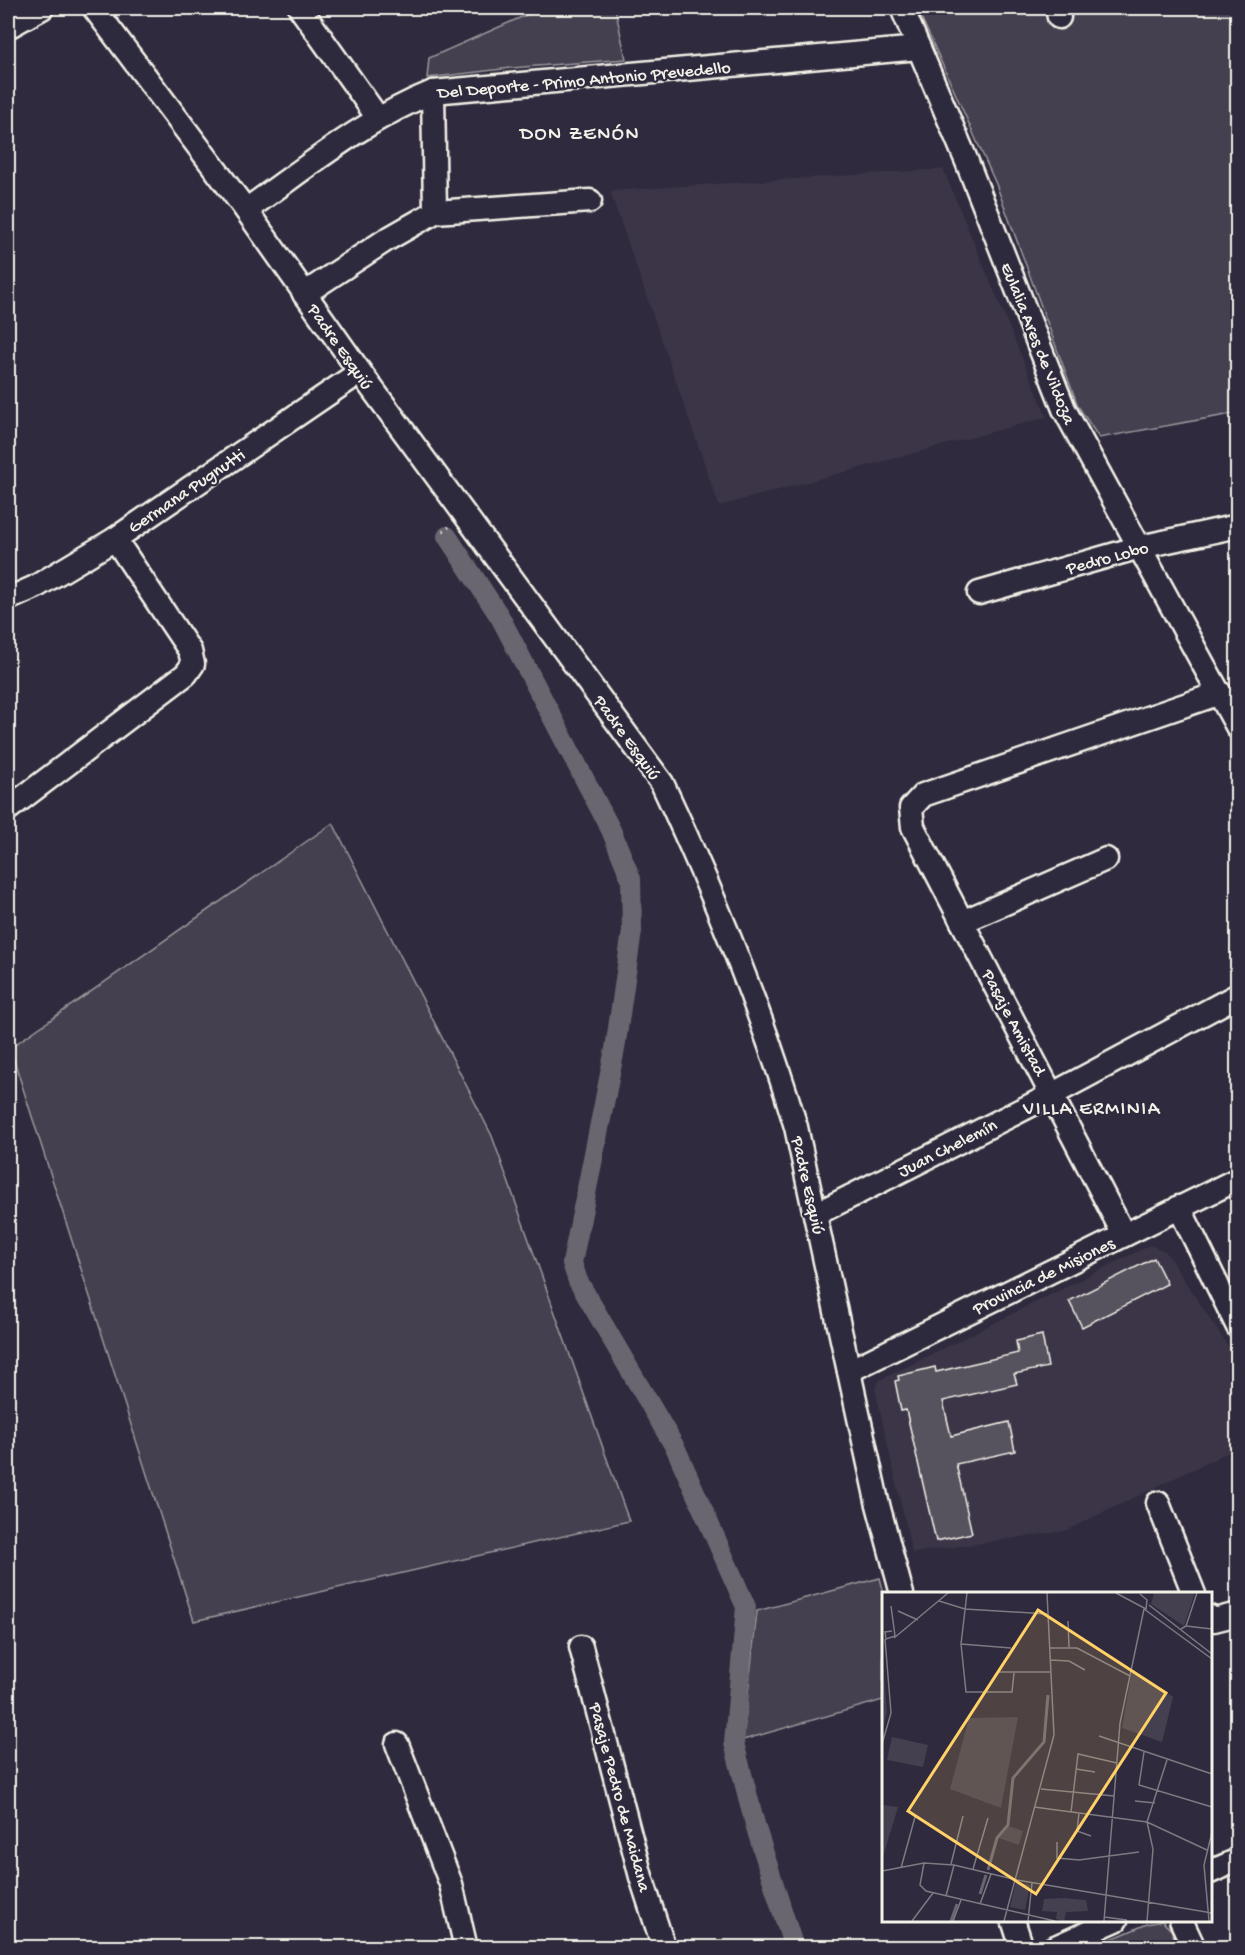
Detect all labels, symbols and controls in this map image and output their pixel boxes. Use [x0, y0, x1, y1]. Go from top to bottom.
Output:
street label: Del Deporte - Primo Antonio Prevedello [436, 58, 732, 105]
district label: DON ZENÓN [518, 124, 640, 147]
street label: Eulalia Ares de Vildoza [995, 260, 1079, 429]
street label: Padre Esquiú [301, 300, 376, 395]
street label: Germana Pugnutti [125, 445, 250, 539]
street label: Pedro Lobo [1063, 538, 1151, 581]
street label: Padre Esquiú [588, 691, 664, 785]
street label: Pasaje Amistad [976, 966, 1050, 1081]
district label: VILLA ERMINIA [1022, 1099, 1161, 1122]
street label: Juan Chelemín [895, 1115, 1001, 1183]
street label: Padre Esquiú [785, 1134, 828, 1237]
street label: Provincia de Misiones [969, 1233, 1120, 1321]
inset map [882, 1592, 1212, 1922]
street label: Pasaje Pedro de Maidana [583, 1700, 654, 1895]

